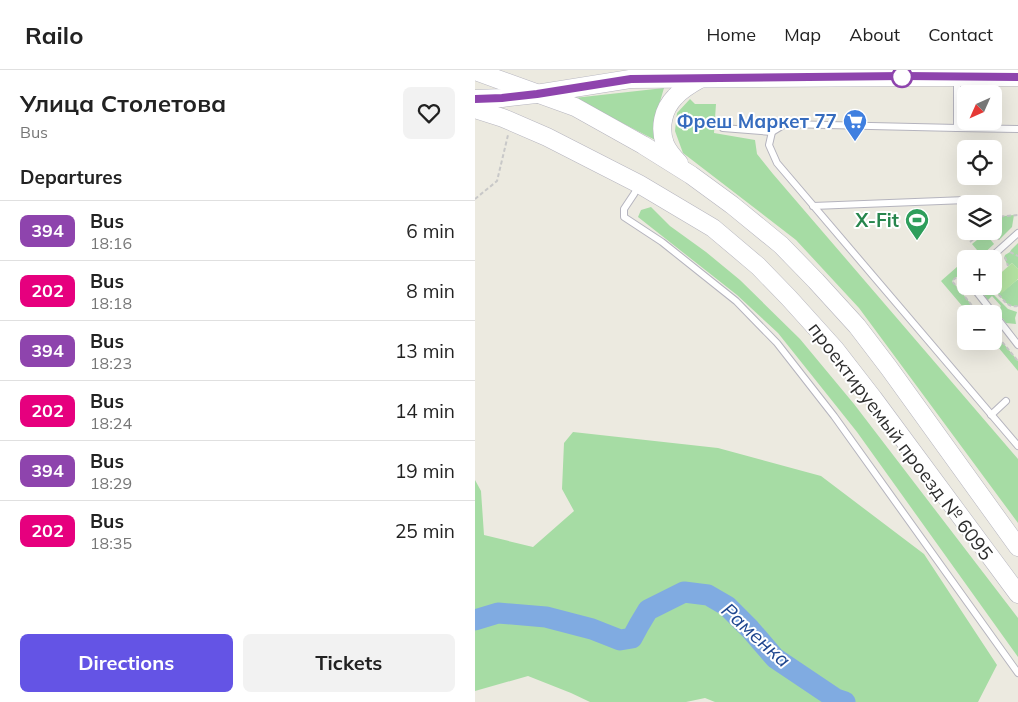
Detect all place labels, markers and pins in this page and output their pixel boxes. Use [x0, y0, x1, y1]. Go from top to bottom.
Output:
unlabelled marker [891, 66, 913, 88]
supermarket icon: Фреш Маркет 77 [842, 108, 868, 142]
place label: Фреш Маркет 77 [676, 109, 837, 133]
sports icon: X-Fit [904, 207, 930, 241]
place label: X-Fit [854, 208, 899, 232]

